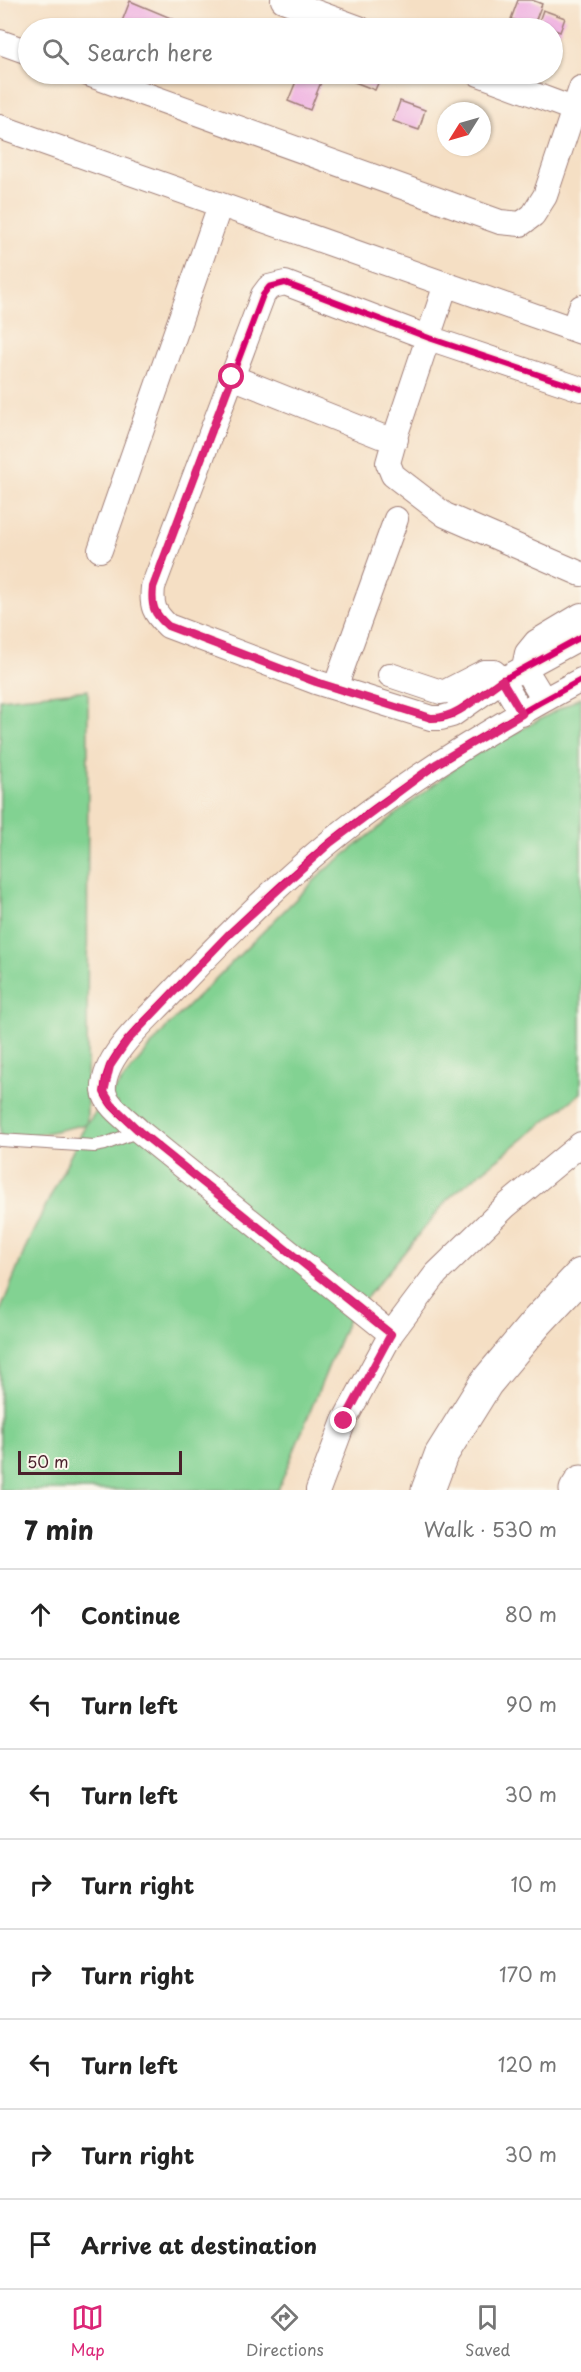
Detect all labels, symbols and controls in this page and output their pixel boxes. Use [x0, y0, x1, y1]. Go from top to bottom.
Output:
search box [18, 18, 563, 84]
icon: search [39, 35, 72, 68]
text: Search here [87, 35, 213, 68]
north arrow [437, 102, 491, 156]
route start [218, 363, 244, 389]
route end [330, 1407, 356, 1433]
scale bar [18, 1448, 182, 1476]
text: 50 m [27, 1449, 68, 1473]
text: 7 min [24, 1510, 94, 1549]
text: Walk · 530 m [424, 1514, 557, 1544]
icon: ahead [24, 1598, 57, 1631]
text: Continue [81, 1598, 180, 1631]
text: 80 m [505, 1599, 557, 1629]
icon: left [24, 1688, 57, 1721]
text: Turn left [81, 1688, 178, 1721]
text: 90 m [506, 1689, 557, 1719]
icon: left [24, 1778, 57, 1811]
text: Turn left [81, 1778, 178, 1811]
text: 30 m [504, 1779, 557, 1809]
icon: right [24, 1868, 57, 1901]
text: Turn right [81, 1868, 194, 1901]
text: 10 m [510, 1869, 557, 1899]
icon: right [24, 1958, 57, 1991]
text: Turn right [81, 1958, 194, 1991]
text: 170 m [499, 1959, 557, 1989]
icon: left [24, 2048, 57, 2081]
text: Turn left [81, 2048, 178, 2081]
text: 120 m [498, 2049, 557, 2079]
icon: right [24, 2138, 57, 2171]
text: Turn right [81, 2138, 194, 2171]
text: 30 m [504, 2139, 557, 2169]
icon: arrive [24, 2228, 57, 2261]
text: Arrive at destination [81, 2228, 317, 2261]
tab: Map [71, 2301, 105, 2361]
tab: Directions [246, 2301, 324, 2361]
tab: Saved [465, 2301, 510, 2361]

